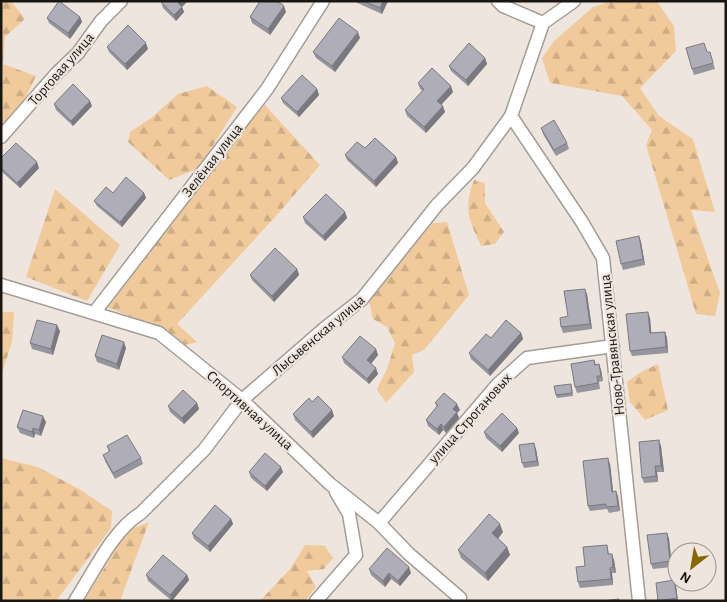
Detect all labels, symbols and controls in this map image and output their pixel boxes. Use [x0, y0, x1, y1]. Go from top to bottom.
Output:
street label: Торговая улица [26, 30, 97, 109]
street label: Зелёная улица [179, 121, 246, 200]
street label: Ново-Травянская улица [598, 274, 627, 416]
street label: Лысьвенская улица [269, 292, 368, 379]
street label: Спортивная улица [204, 368, 296, 453]
street label: улица Строгановых [425, 370, 515, 467]
north arrow [667, 542, 717, 592]
text: N [678, 569, 694, 586]

